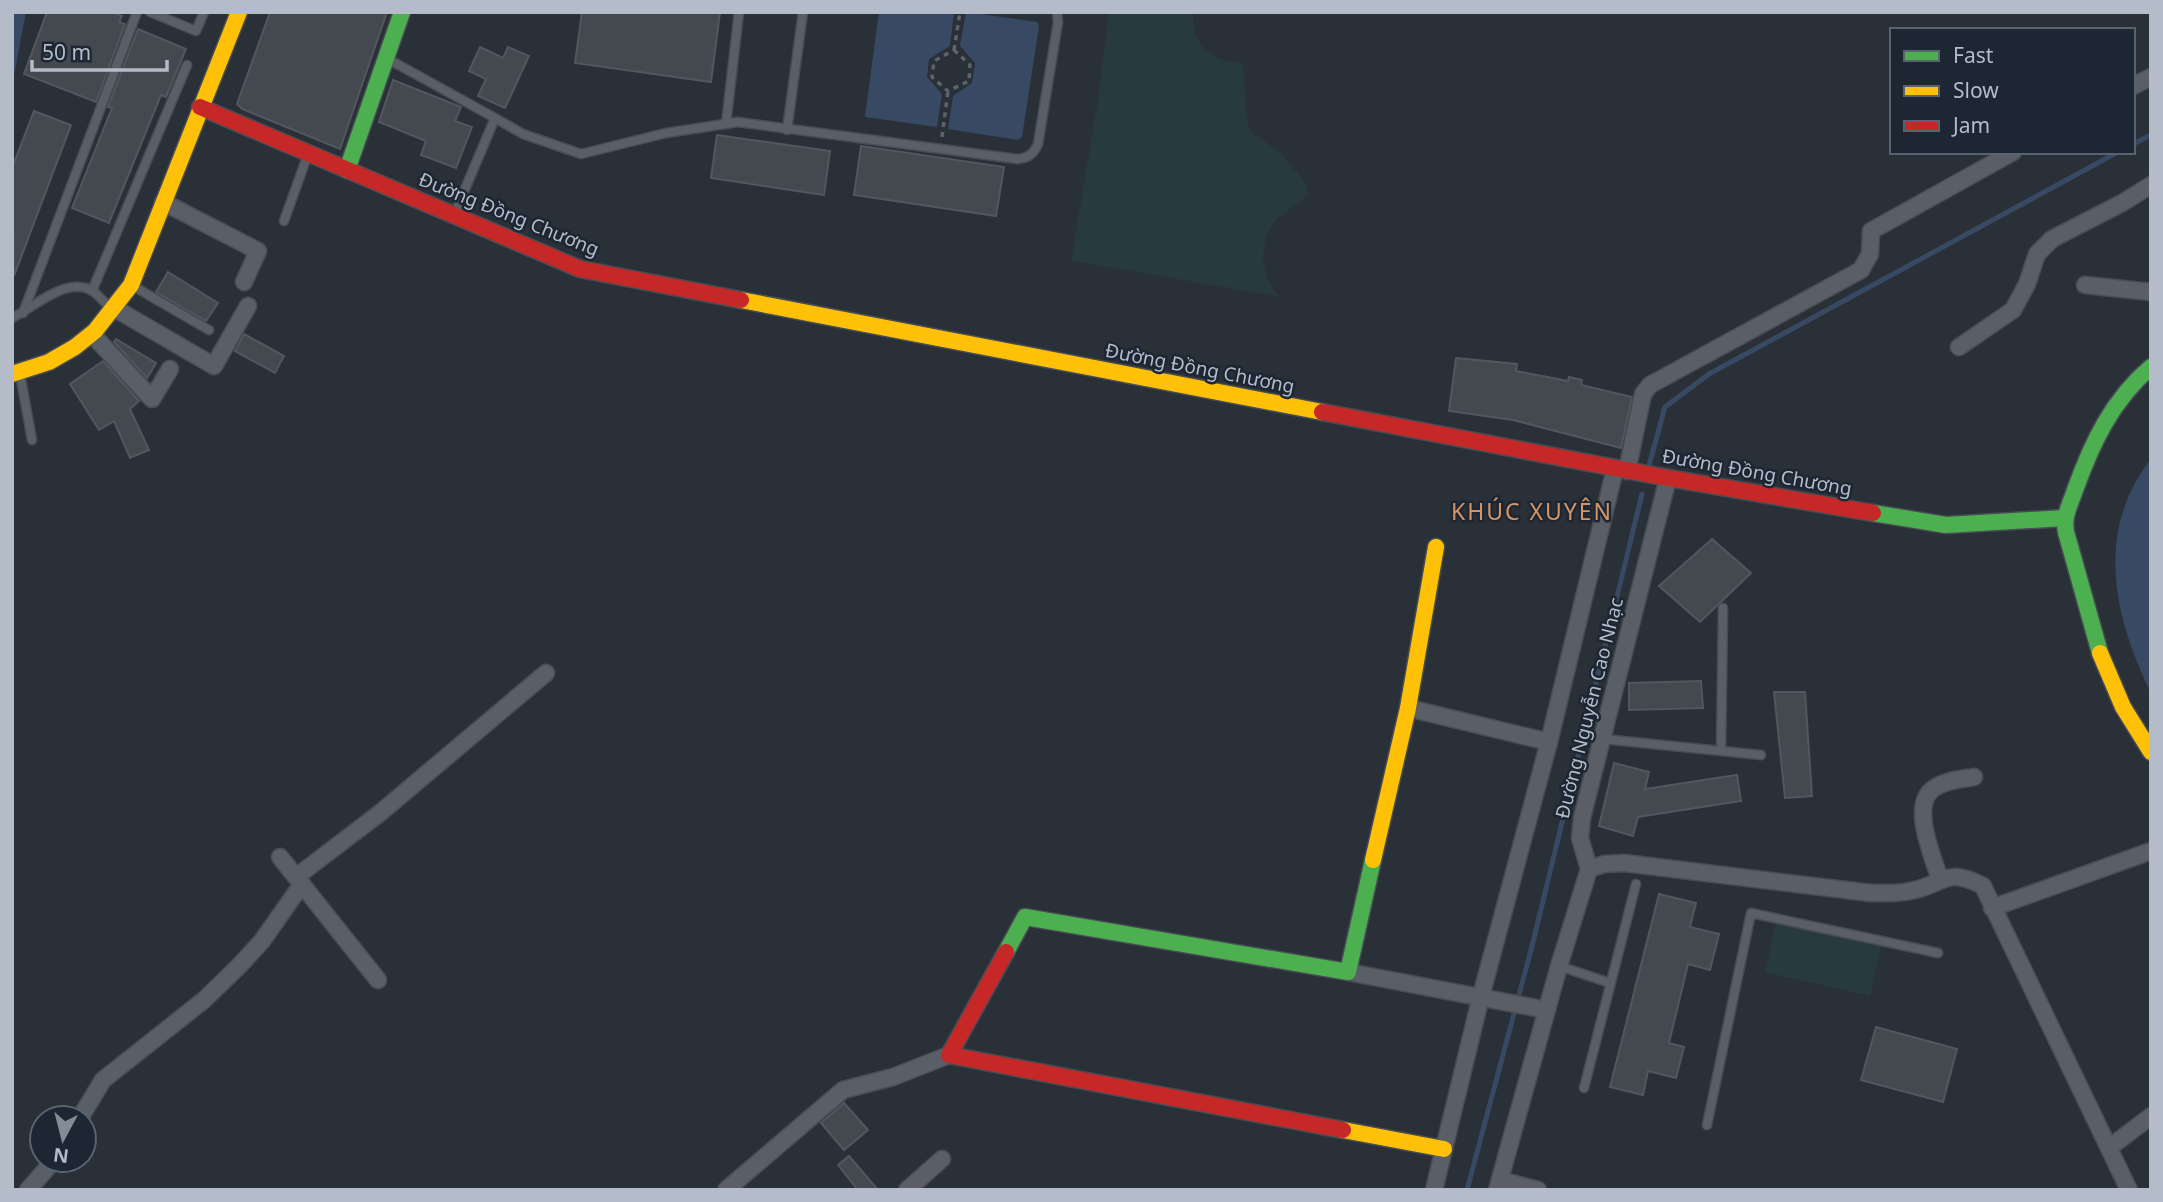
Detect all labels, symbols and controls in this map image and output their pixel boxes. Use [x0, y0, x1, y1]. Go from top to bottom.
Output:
scale bar [32, 28, 166, 72]
legend [1890, 28, 2135, 154]
text: 50 m [42, 38, 91, 66]
text: Fast [1953, 41, 1994, 69]
text: Slow [1953, 76, 1999, 104]
text: Jam [1951, 111, 1990, 139]
street label: Đường Đồng Chương [415, 166, 603, 262]
street label: Đường Đồng Chương [1103, 337, 1297, 399]
street label: Đường Đồng Chương [1660, 443, 1854, 501]
district label: KHÚC XUYÊN [1451, 495, 1613, 527]
street label: Đường Nguyễn Cao Nhạc [1549, 595, 1629, 821]
north arrow [28, 1104, 98, 1174]
text: N [52, 1142, 70, 1170]

